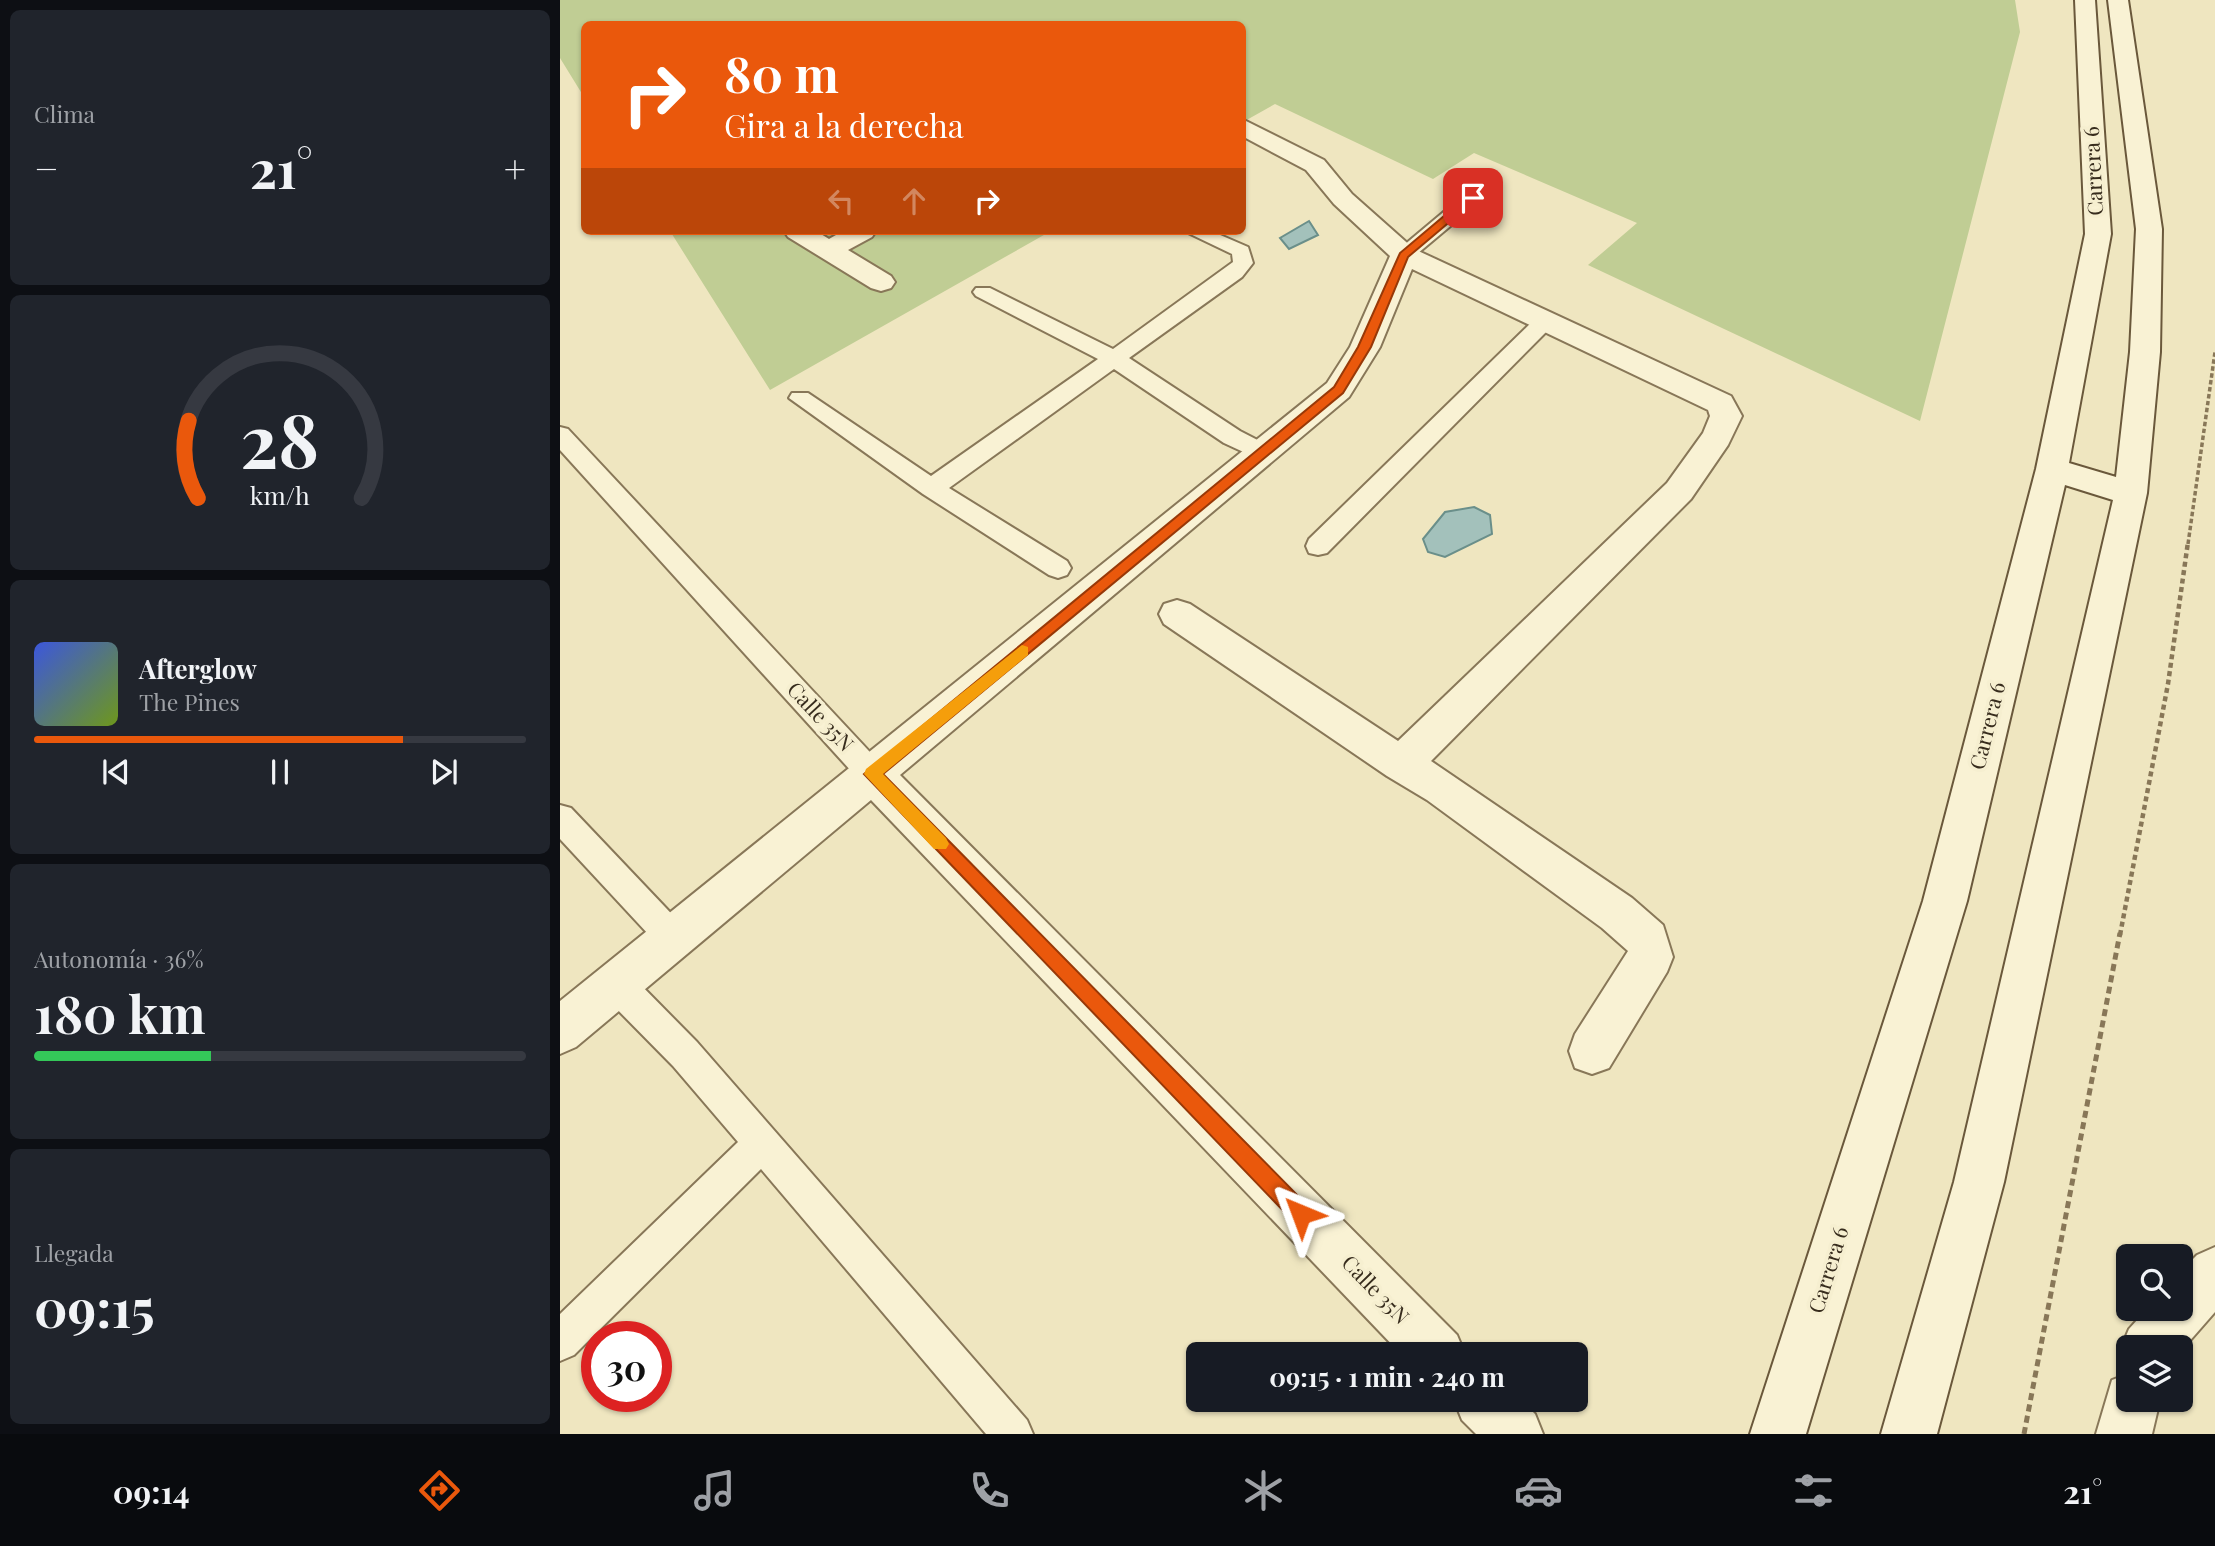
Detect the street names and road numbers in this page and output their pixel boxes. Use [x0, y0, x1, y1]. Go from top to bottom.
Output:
street label: Carrera 6 [2076, 126, 2108, 217]
street label: Calle 35N [782, 675, 861, 757]
street label: Carrera 6 [1962, 679, 2010, 772]
street label: Carrera 6 [1801, 1222, 1854, 1316]
street label: Calle 35N [1337, 1248, 1416, 1329]

